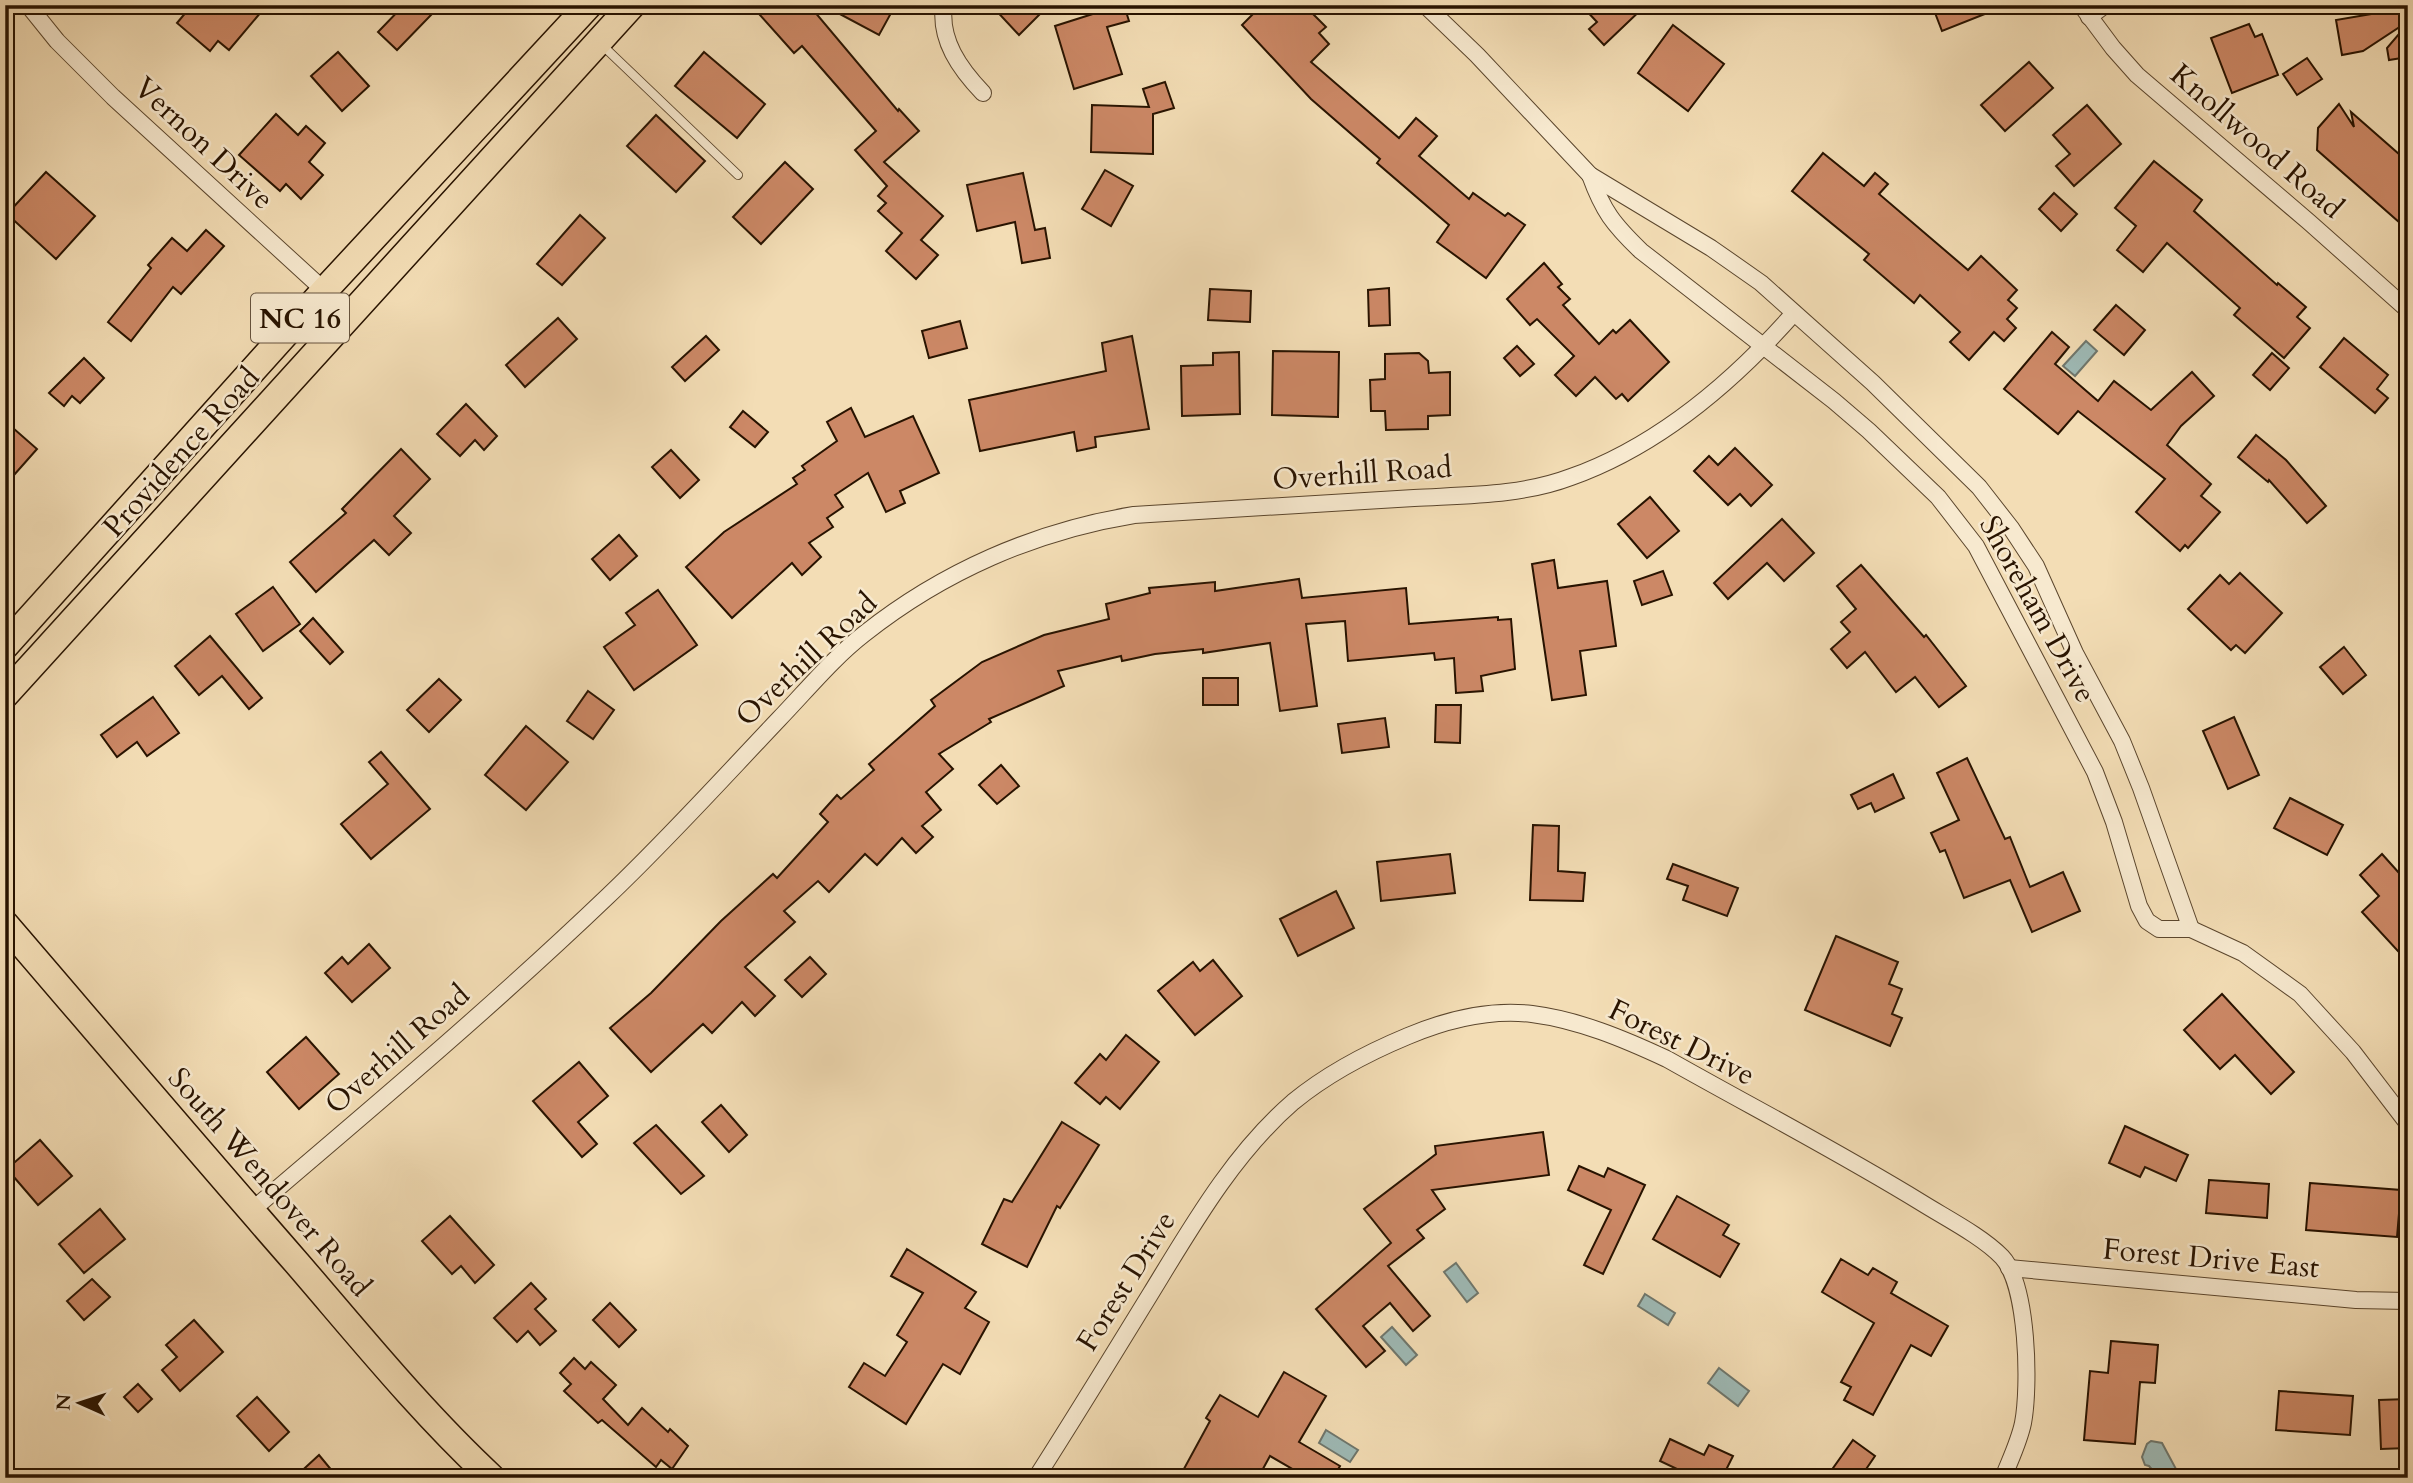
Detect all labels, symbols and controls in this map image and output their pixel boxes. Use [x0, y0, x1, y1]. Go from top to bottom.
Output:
street label: Knollwood Road [2161, 55, 2352, 228]
street label: Vernon Drive [125, 68, 283, 219]
road number: NC 16 [251, 294, 349, 342]
street label: Providence Road [94, 358, 269, 546]
street label: Overhill Road [1271, 447, 1453, 500]
street label: Shoreham Drive [1969, 508, 2106, 710]
street label: Overhill Road [727, 583, 886, 736]
street label: Overhill Road [316, 975, 479, 1124]
street label: Forest Drive [1602, 989, 1762, 1096]
street label: South Wendover Road [159, 1059, 381, 1306]
street label: Forest Drive [1067, 1203, 1186, 1359]
street label: Forest Drive East [2101, 1229, 2321, 1288]
north arrow [46, 1368, 116, 1438]
text: N [51, 1393, 77, 1411]

